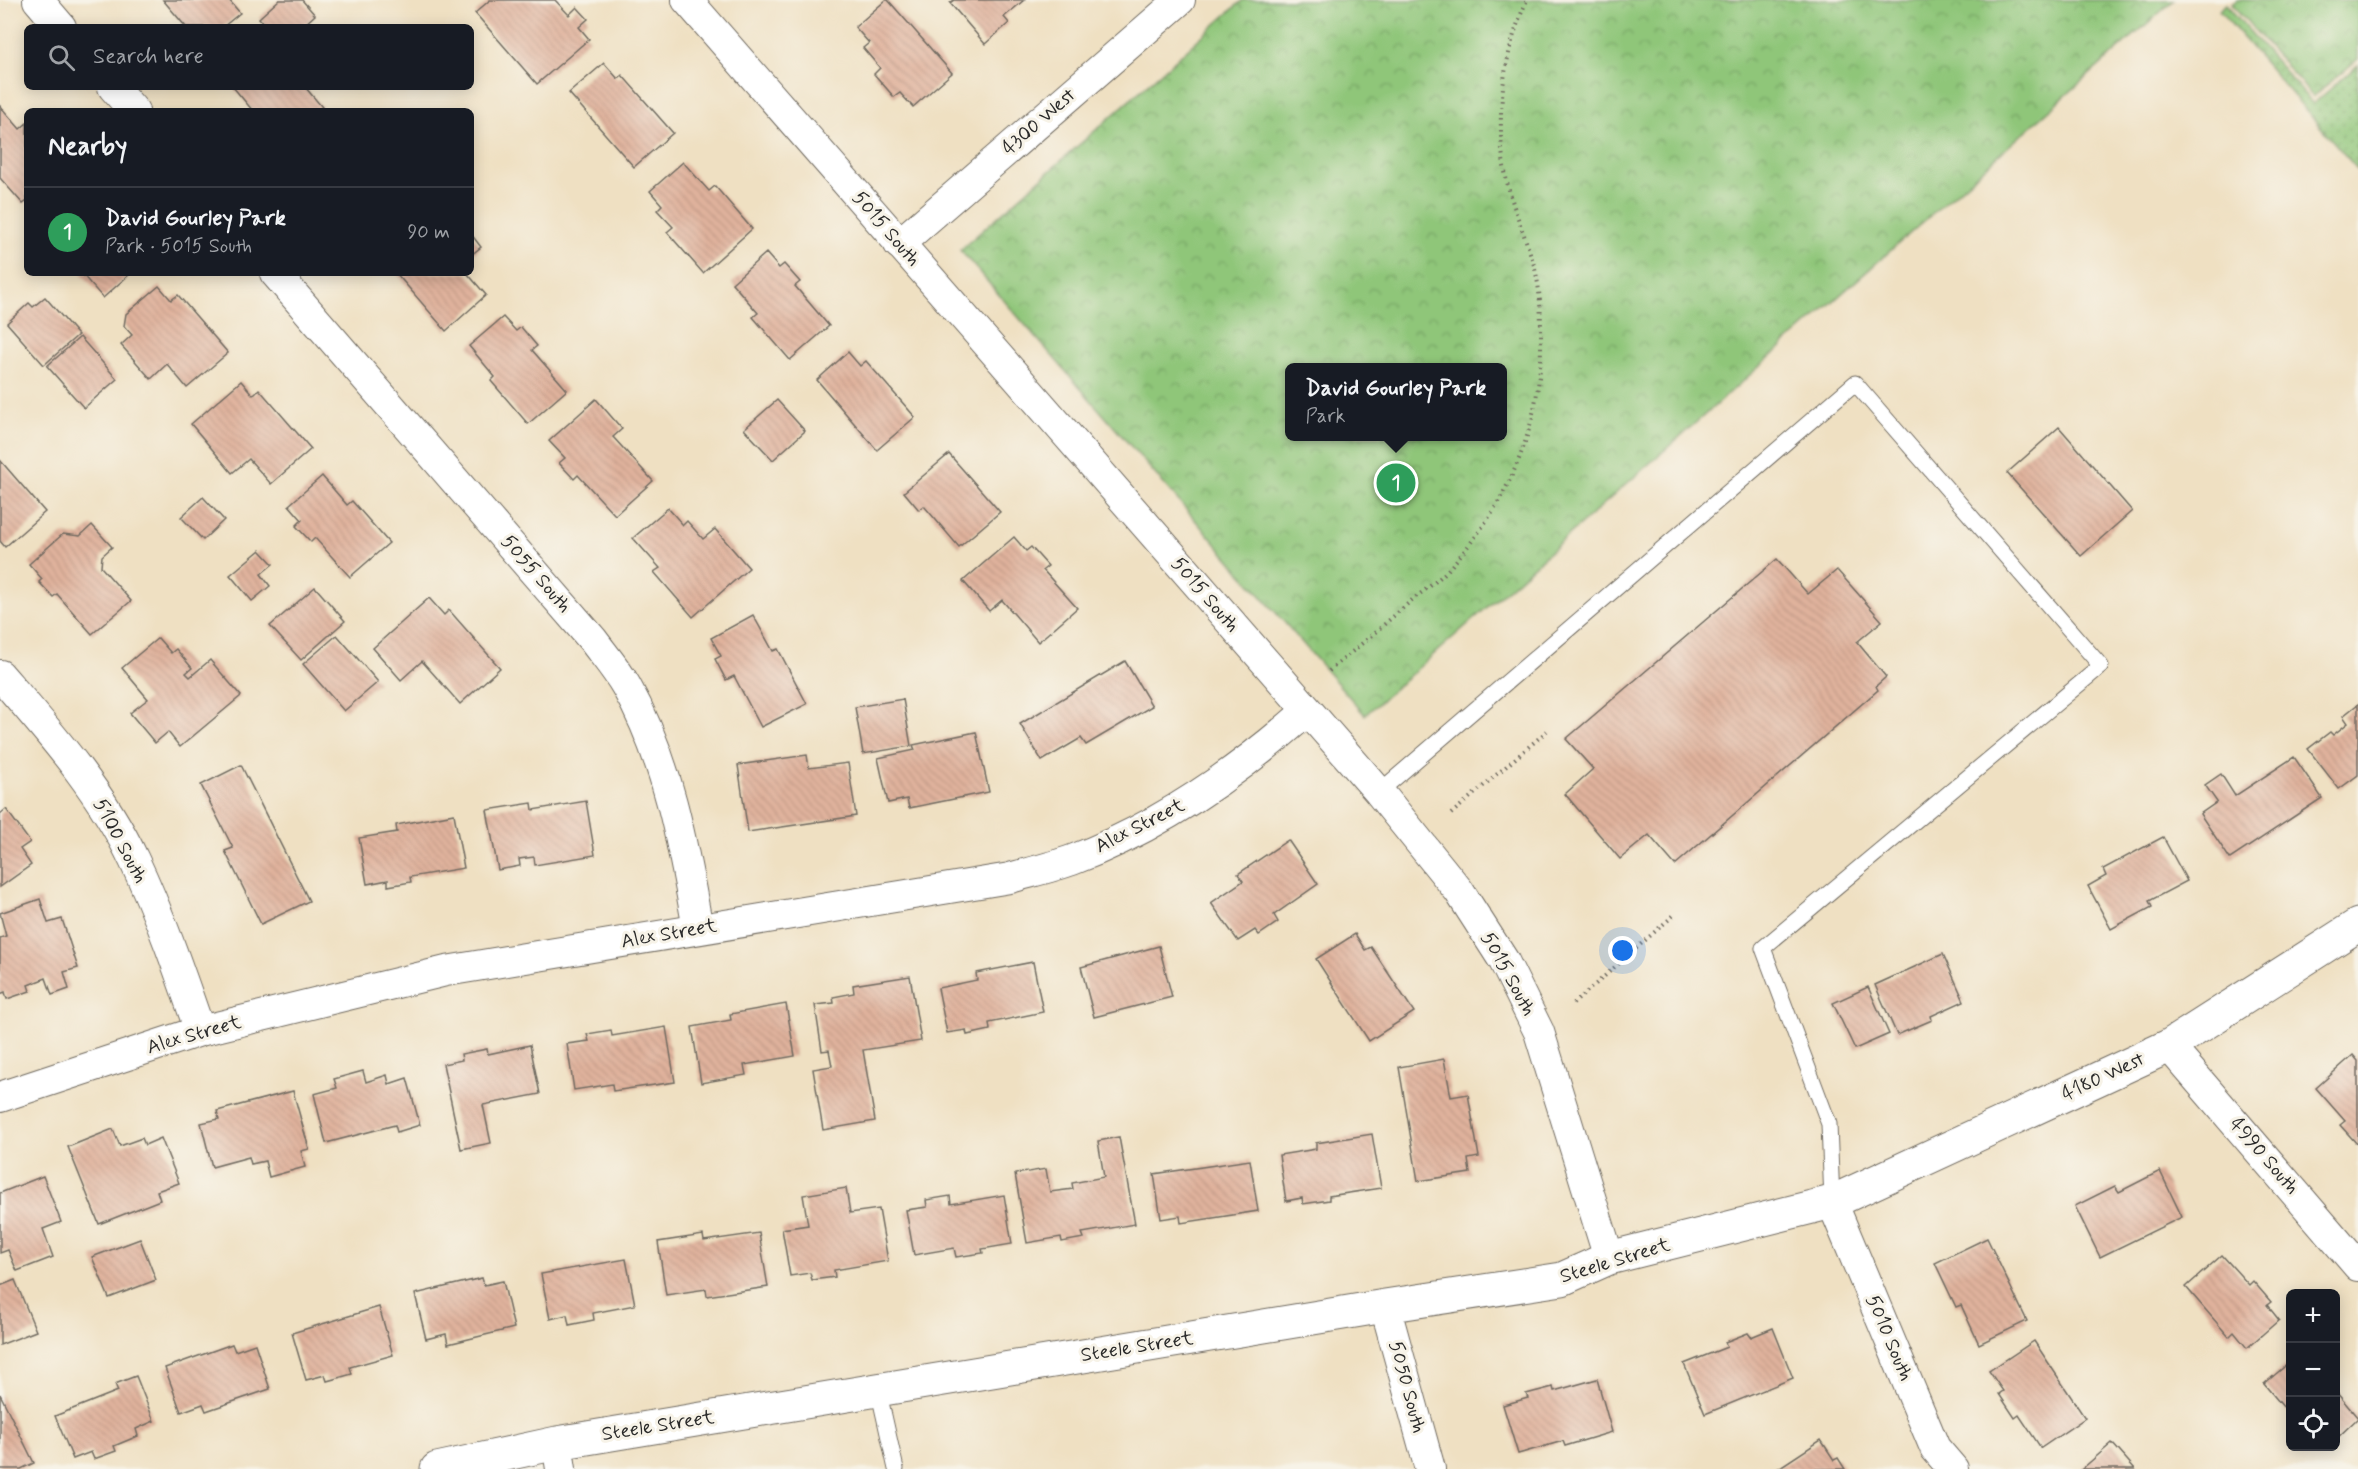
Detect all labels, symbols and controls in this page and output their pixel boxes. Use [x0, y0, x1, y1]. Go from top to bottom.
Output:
search box [24, 24, 474, 90]
icon: search [45, 41, 78, 74]
text: Search here [93, 43, 204, 71]
street label: 4300 West [996, 82, 1082, 162]
text: Nearby [48, 130, 127, 164]
street label: 5015 South [846, 185, 926, 273]
text: David Gourley Park [105, 205, 286, 233]
text: 1 [63, 219, 72, 246]
text: 90 m [407, 219, 450, 246]
text: Park · 5015 South [105, 233, 252, 260]
popup [1285, 363, 1507, 441]
text: David Gourley Park [1306, 375, 1486, 403]
text: Park [1306, 403, 1345, 430]
pin: 1 [1376, 460, 1416, 506]
street label: 5055 South [495, 529, 577, 619]
street label: 5015 South [1165, 551, 1245, 639]
street label: Alex Street [1091, 792, 1190, 860]
street label: 5100 South [86, 794, 154, 888]
street label: Alex Street [619, 912, 719, 956]
street label: 5015 South [1474, 927, 1542, 1021]
your location [1608, 936, 1637, 965]
street label: Alex Street [144, 1009, 245, 1061]
street label: 4180 West [2057, 1046, 2149, 1108]
street label: 4990 South [2223, 1112, 2305, 1200]
street label: Steele Street [1557, 1231, 1673, 1291]
map controls [2286, 1289, 2340, 1451]
button: + [2286, 1289, 2340, 1343]
street label: 5010 South [1859, 1291, 1919, 1385]
street label: Steele Street [1079, 1325, 1195, 1369]
street label: 5050 South [1382, 1338, 1432, 1436]
button: − [2286, 1343, 2340, 1397]
button: locate [2286, 1397, 2340, 1451]
street label: Steele Street [600, 1404, 716, 1448]

